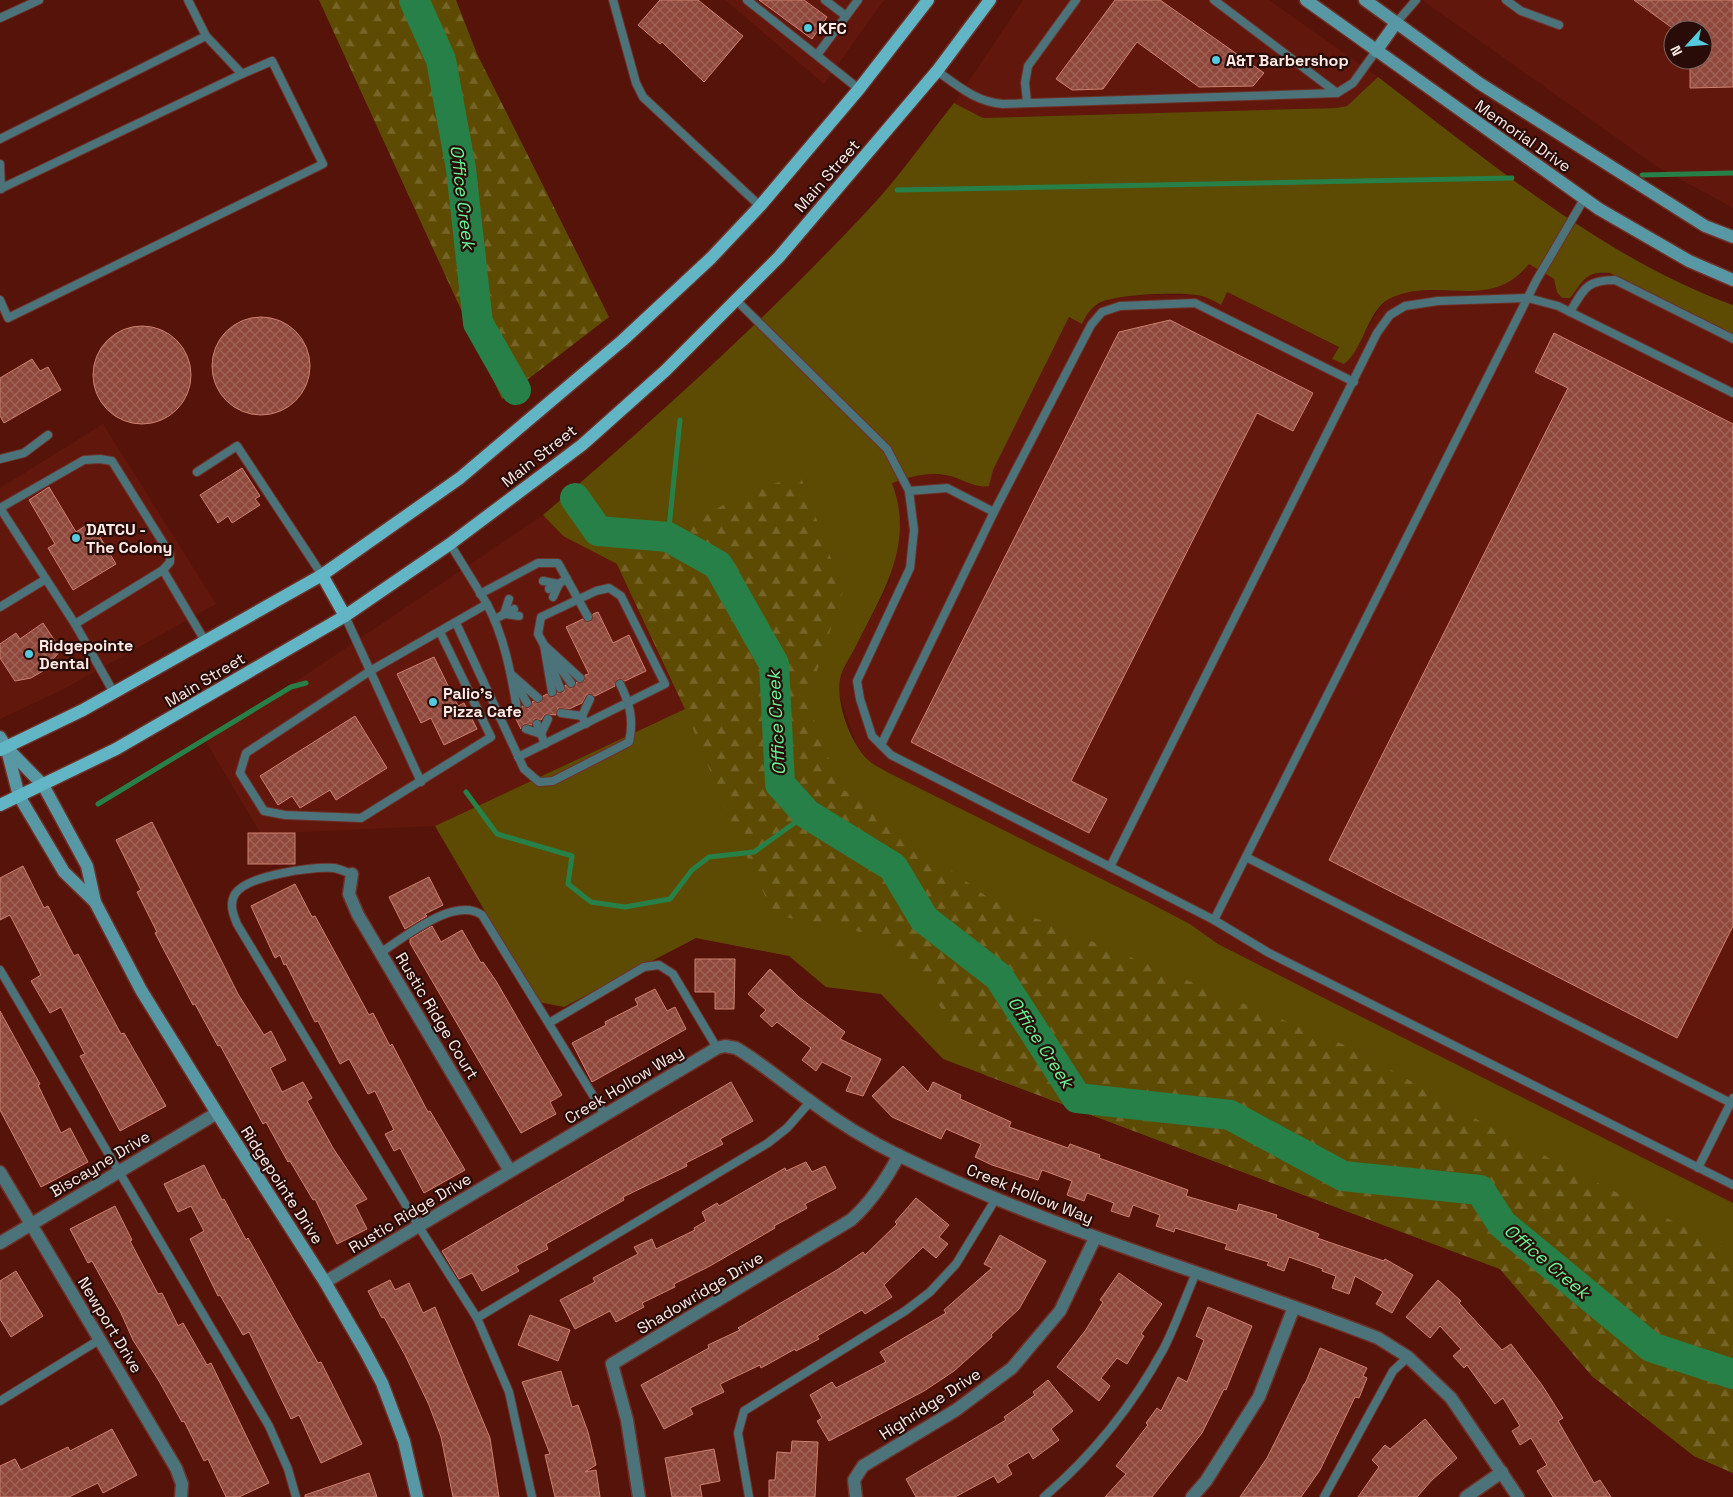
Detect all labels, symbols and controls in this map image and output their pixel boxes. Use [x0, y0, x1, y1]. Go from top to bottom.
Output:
place label: KFC [818, 18, 847, 39]
north arrow [1663, 20, 1713, 70]
marker: KFC [802, 22, 814, 34]
text: N [1666, 43, 1686, 59]
place label: A&T Barbershop [1226, 50, 1349, 71]
marker: A&T Barbershop [1210, 54, 1222, 66]
street label: Memorial Drive [1471, 95, 1575, 177]
street label: Main Street [790, 135, 864, 217]
water label: Office Creek [445, 144, 481, 253]
street label: Main Street [497, 420, 581, 492]
place label: DATCU - The Colony [86, 519, 172, 558]
marker: DATCU - The Colony [70, 532, 82, 544]
place label: Ridgepointe Dental [39, 635, 133, 674]
marker: Ridgepointe Dental [23, 648, 35, 660]
street label: Main Street [161, 648, 249, 712]
water label: Office Creek [762, 668, 790, 776]
place label: Palio's Pizza Cafe [443, 683, 522, 722]
marker: Palio's Pizza Cafe [427, 696, 439, 708]
street label: Rustic Ridge Court [391, 949, 483, 1083]
water label: Office Creek [1003, 992, 1080, 1094]
street label: Creek Hollow Way [561, 1041, 687, 1129]
street label: Ridgepointe Drive [236, 1122, 328, 1248]
street label: Biscayne Drive [46, 1126, 154, 1202]
street label: Creek Hollow Way [963, 1159, 1097, 1229]
street label: Rustic Ridge Drive [345, 1168, 475, 1258]
water label: Office Creek [1499, 1218, 1596, 1305]
street label: Shadowridge Drive [633, 1247, 767, 1339]
street label: Newport Drive [73, 1273, 147, 1377]
street label: Highridge Drive [875, 1363, 985, 1445]

